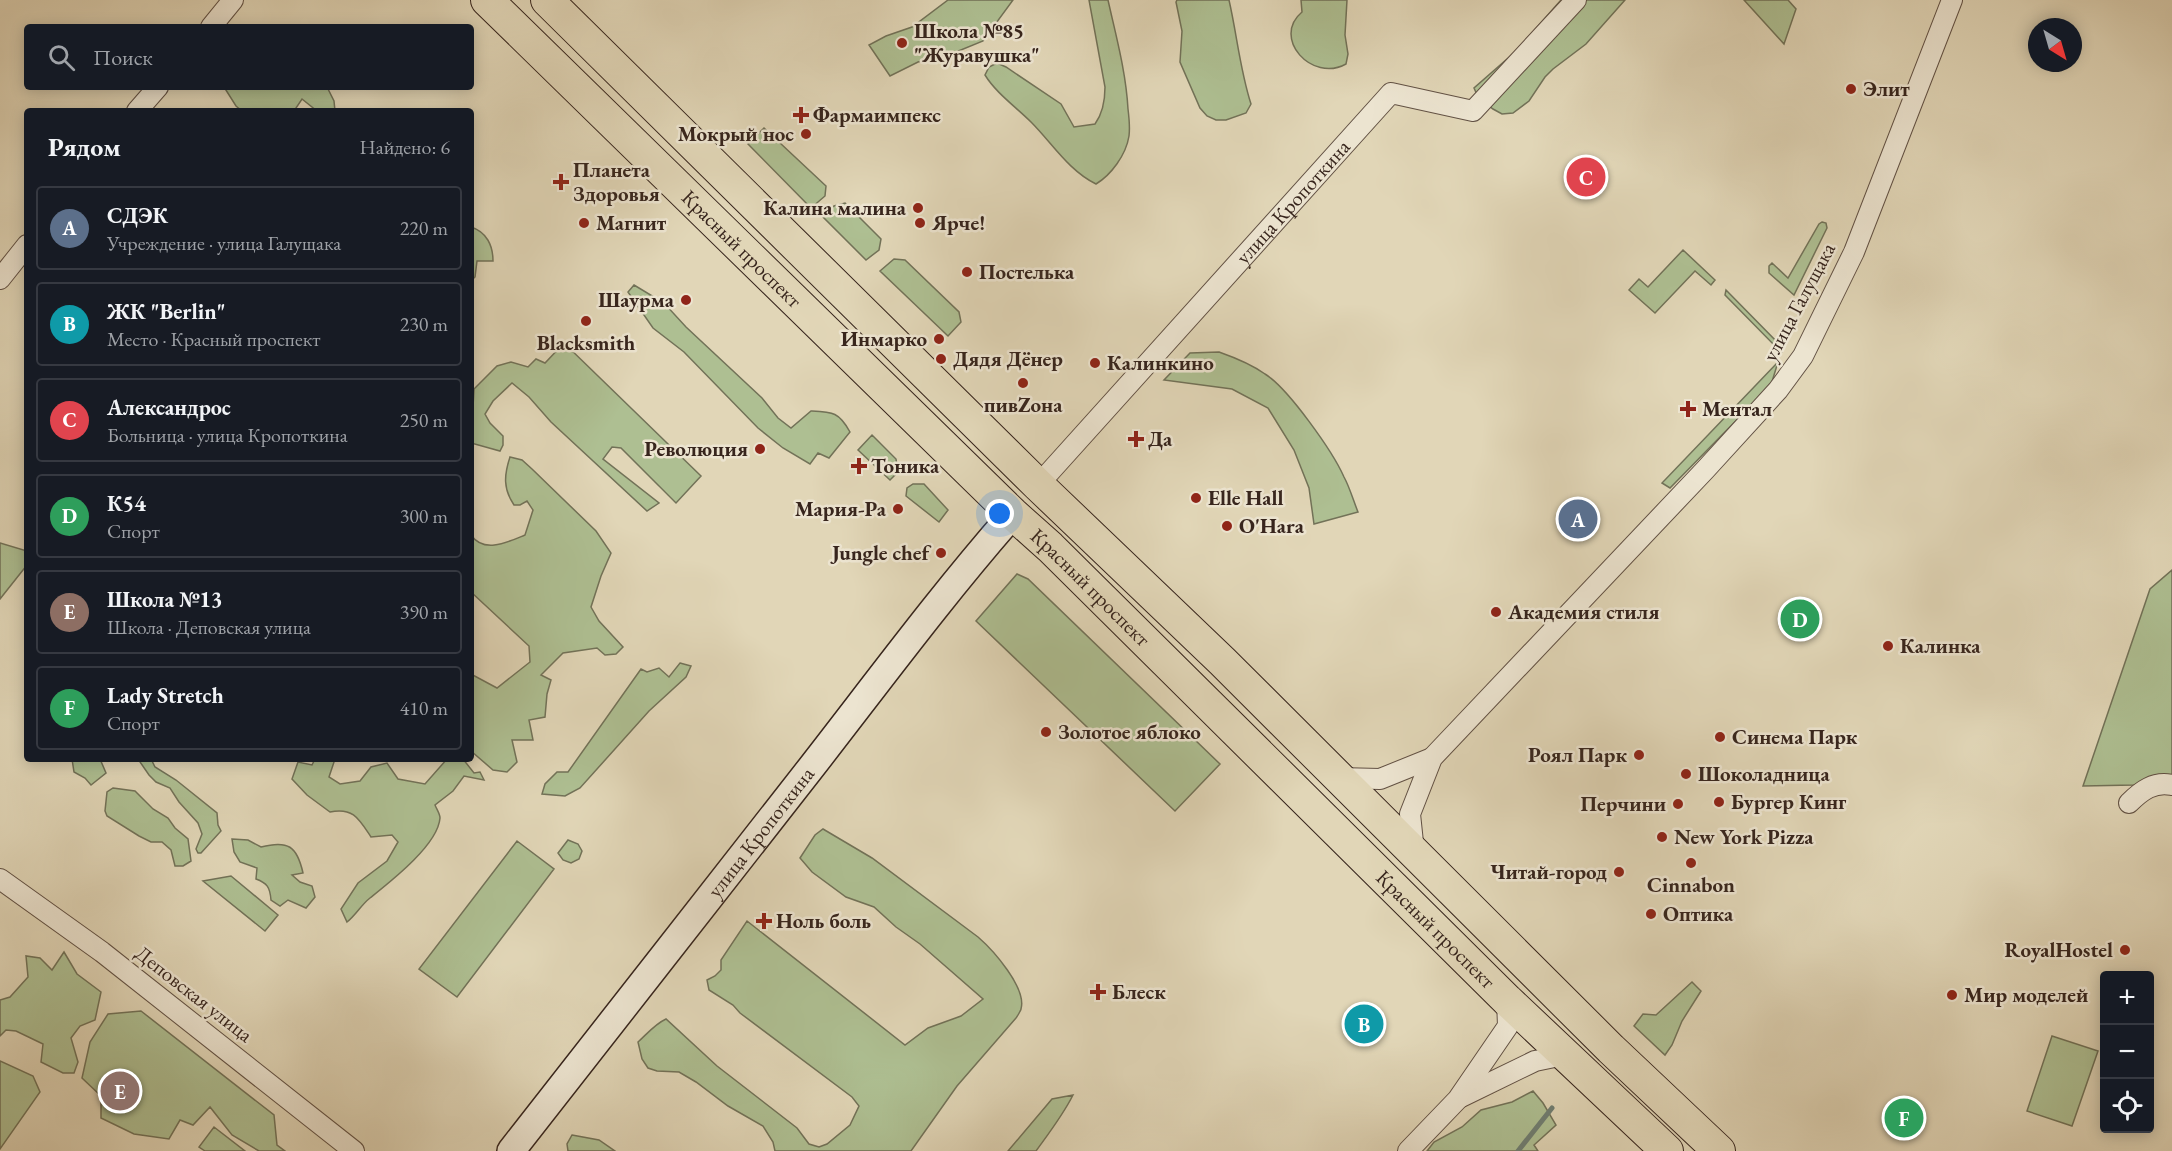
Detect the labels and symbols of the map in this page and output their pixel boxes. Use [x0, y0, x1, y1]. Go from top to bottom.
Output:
place label: Школа №85 "Журавушка" [914, 17, 1040, 68]
north arrow [2028, 18, 2082, 72]
marker: Школа №85 "Журавушка" [895, 36, 909, 50]
place label: Элит [1863, 75, 1910, 102]
marker: Элит [1844, 82, 1858, 96]
place label: Фармаимпекс [813, 101, 941, 128]
marker: Фармаимпекс [794, 108, 808, 122]
place label: Мокрый нос [678, 120, 794, 147]
marker: Мокрый нос [799, 127, 813, 141]
street label: улица Кропоткина [1229, 133, 1356, 269]
pin: C [1566, 154, 1606, 200]
place label: Планета Здоровья [573, 156, 660, 207]
marker: Планета Здоровья [554, 175, 568, 189]
street label: Красный проспект [676, 184, 808, 313]
place label: Калина малина [763, 194, 907, 221]
marker: Калина малина [911, 201, 925, 215]
place label: Магнит [596, 209, 667, 236]
place label: Ярче! [931, 209, 985, 236]
marker: Магнит [577, 216, 591, 230]
marker: Ярче! [913, 216, 927, 230]
street label: улица Галущака [1756, 237, 1841, 366]
place label: Постелька [979, 258, 1075, 285]
marker: Постелька [960, 265, 974, 279]
place label: Шаурма [598, 286, 675, 313]
marker: Шаурма [679, 293, 693, 307]
marker: Blacksmith [579, 314, 593, 328]
place label: Инмарко [841, 325, 927, 352]
place label: Blacksmith [537, 329, 636, 356]
marker: Инмарко [932, 332, 946, 346]
place label: Дядя Дёнер [953, 345, 1063, 372]
place label: Калинкино [1107, 349, 1214, 376]
marker: Дядя Дёнер [934, 352, 948, 366]
marker: Калинкино [1088, 356, 1102, 370]
marker: пивZона [1016, 376, 1030, 390]
place label: пивZона [984, 391, 1063, 418]
place label: Ментал [1702, 395, 1772, 422]
marker: Ментал [1679, 400, 1697, 418]
place label: Да [1148, 425, 1173, 452]
marker: Да [1129, 432, 1143, 446]
place label: Революция [644, 435, 748, 462]
marker: Революция [753, 442, 767, 456]
place label: Тоника [871, 452, 940, 479]
marker: Тоника [852, 459, 866, 473]
place label: Elle Hall [1208, 484, 1283, 511]
marker: Elle Hall [1189, 491, 1203, 505]
place label: Мария-Ра [795, 495, 887, 522]
pin: A [1558, 496, 1598, 542]
your location [985, 499, 1014, 528]
marker: Мария-Ра [891, 502, 905, 516]
place label: O'Hara [1239, 512, 1305, 539]
marker: O'Hara [1220, 519, 1234, 533]
street label: Красный проспект [1025, 522, 1157, 652]
place label: Jungle chef [830, 539, 931, 566]
marker: Jungle chef [934, 546, 948, 560]
pin: D [1780, 596, 1820, 642]
place label: Академия стиля [1507, 598, 1659, 625]
marker: Академия стиля [1489, 605, 1503, 619]
place label: Калинка [1900, 632, 1981, 659]
marker: Калинка [1881, 639, 1895, 653]
place label: Золотое яблоко [1058, 718, 1201, 745]
place label: Синема Парк [1732, 723, 1858, 750]
marker: Золотое яблоко [1039, 725, 1053, 739]
marker: Синема Парк [1713, 730, 1727, 744]
place label: Роял Парк [1528, 741, 1627, 768]
marker: Роял Парк [1632, 748, 1646, 762]
place label: Шоколадница [1698, 760, 1830, 787]
street label: улица Кропоткина [701, 761, 820, 903]
marker: Шоколадница [1679, 767, 1693, 781]
place label: Бургер Кинг [1731, 788, 1847, 815]
place label: Перчини [1580, 790, 1666, 817]
marker: Бургер Кинг [1712, 795, 1726, 809]
marker: Перчини [1671, 797, 1685, 811]
place label: New York Pizza [1674, 823, 1814, 850]
marker: New York Pizza [1655, 830, 1669, 844]
marker: Cinnabon [1684, 856, 1698, 870]
place label: Читай-город [1490, 858, 1607, 885]
street label: Красный проспект [1370, 864, 1502, 994]
marker: Читай-город [1612, 865, 1626, 879]
place label: Cinnabon [1647, 871, 1735, 898]
place label: Оптика [1663, 900, 1734, 927]
place label: Ноль боль [776, 907, 871, 934]
marker: Оптика [1644, 907, 1658, 921]
marker: Ноль боль [757, 914, 771, 928]
place label: RoyalHostel [2004, 936, 2113, 963]
street label: Деповская улица [130, 939, 259, 1048]
marker: RoyalHostel [2118, 943, 2132, 957]
place label: Блеск [1112, 978, 1166, 1005]
place label: Мир моделей [1964, 981, 2088, 1008]
marker: Блеск [1089, 983, 1107, 1001]
marker: Мир моделей [1945, 988, 1959, 1002]
pin: B [1344, 1002, 1384, 1046]
pin: E [100, 1068, 140, 1114]
pin: F [1884, 1096, 1924, 1140]

